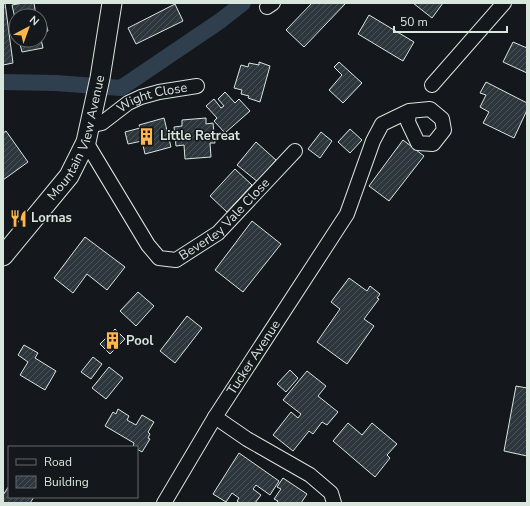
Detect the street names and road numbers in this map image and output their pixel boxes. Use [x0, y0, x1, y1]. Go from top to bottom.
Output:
street label: Mountain View Avenue [43, 73, 109, 205]
street label: Wight Close [113, 79, 189, 117]
street label: Beverley Vale Close [176, 174, 274, 265]
street label: Tucker Avenue [223, 317, 285, 398]

